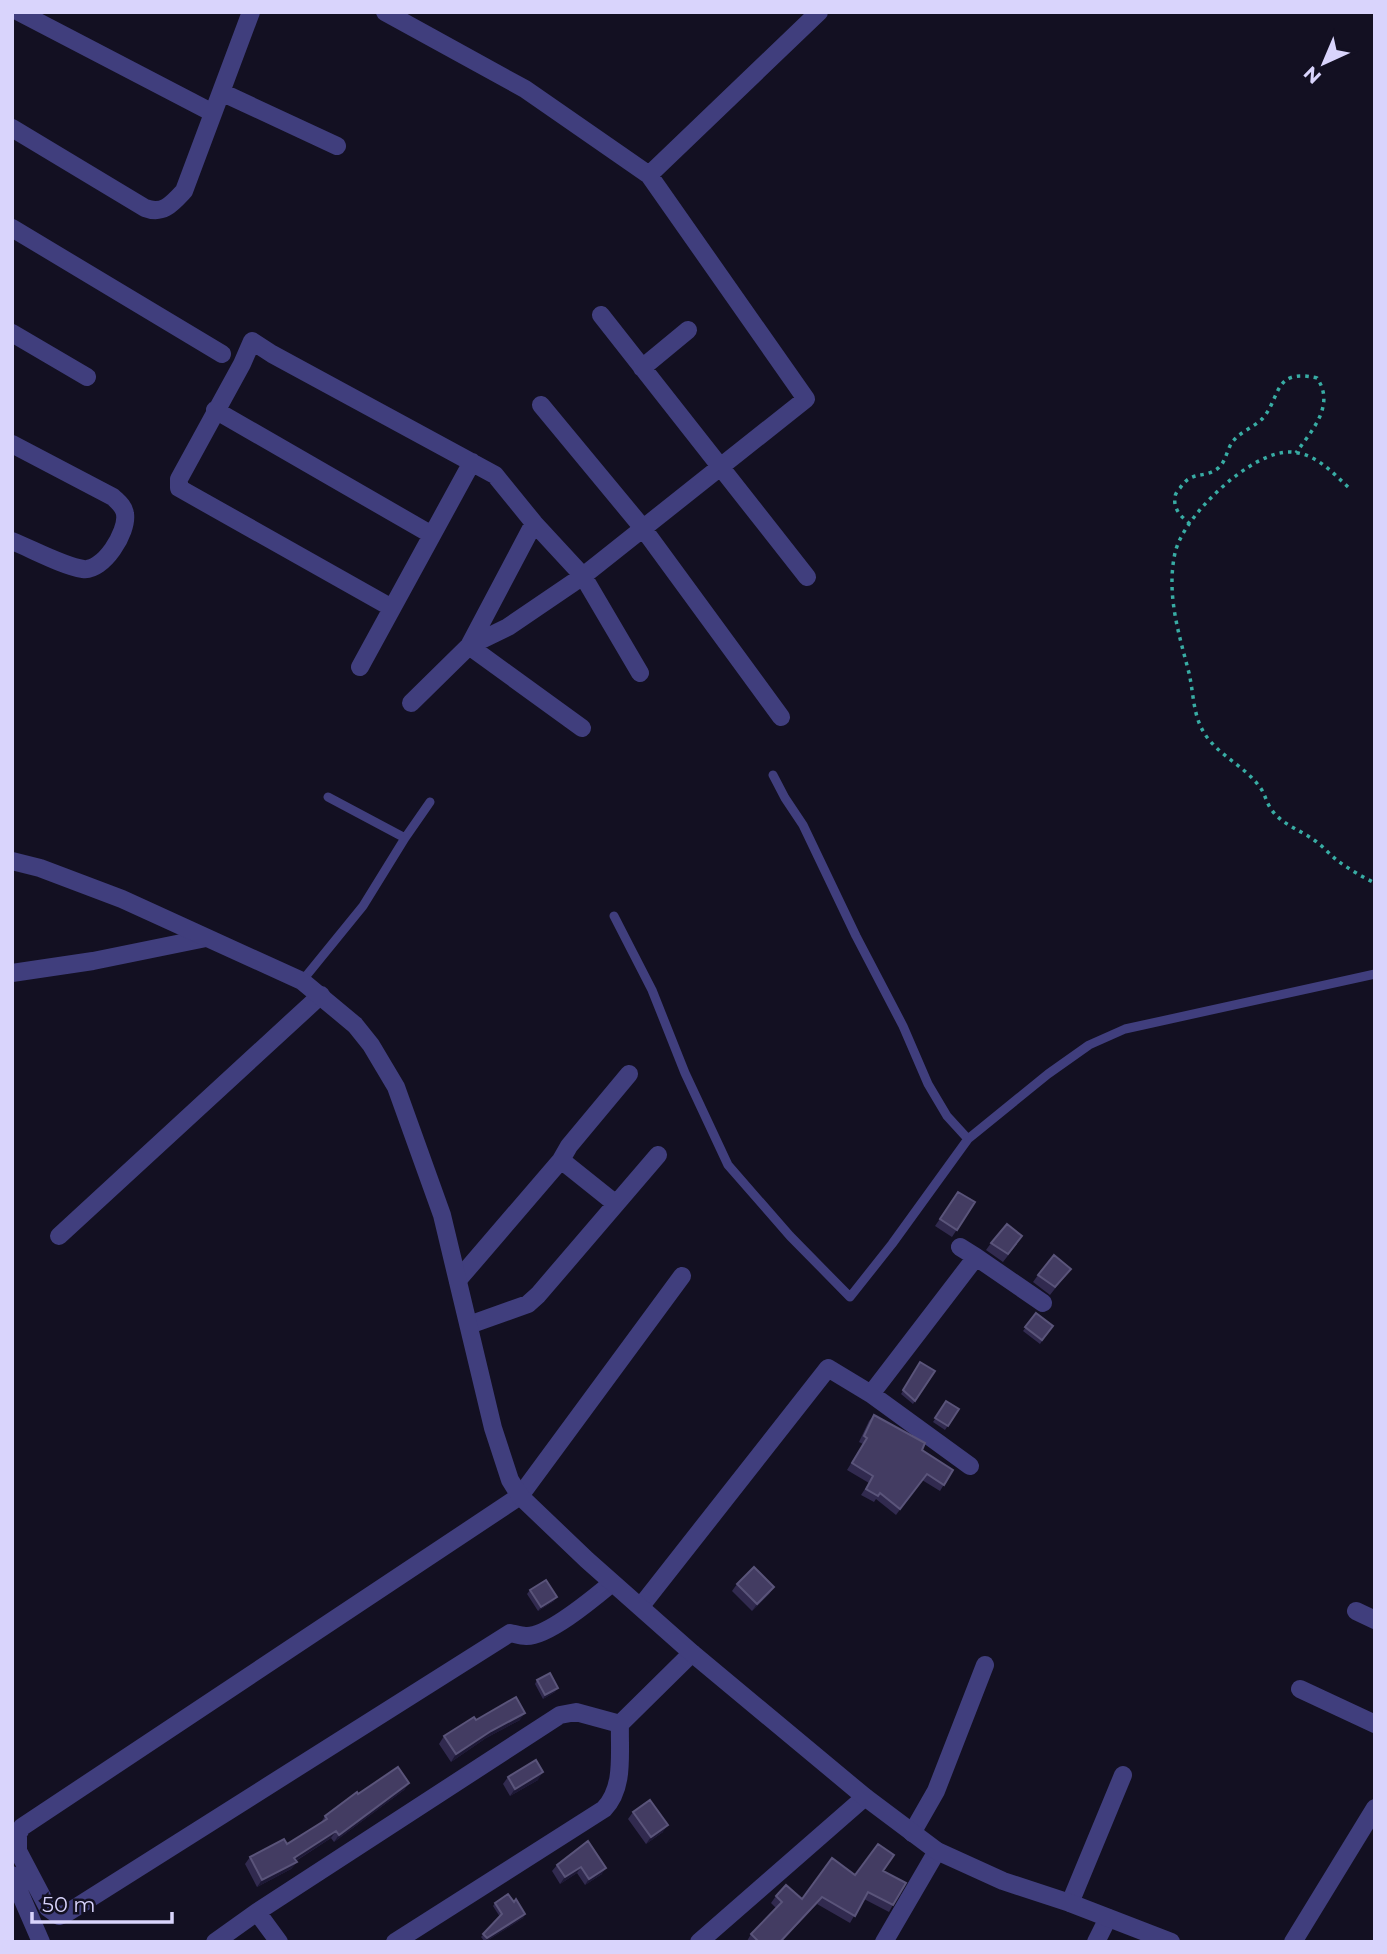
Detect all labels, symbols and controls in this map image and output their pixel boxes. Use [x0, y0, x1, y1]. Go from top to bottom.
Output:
north arrow [1289, 28, 1359, 98]
text: N [1299, 61, 1326, 88]
scale bar [32, 1881, 172, 1925]
text: 50 m [42, 1892, 96, 1917]

